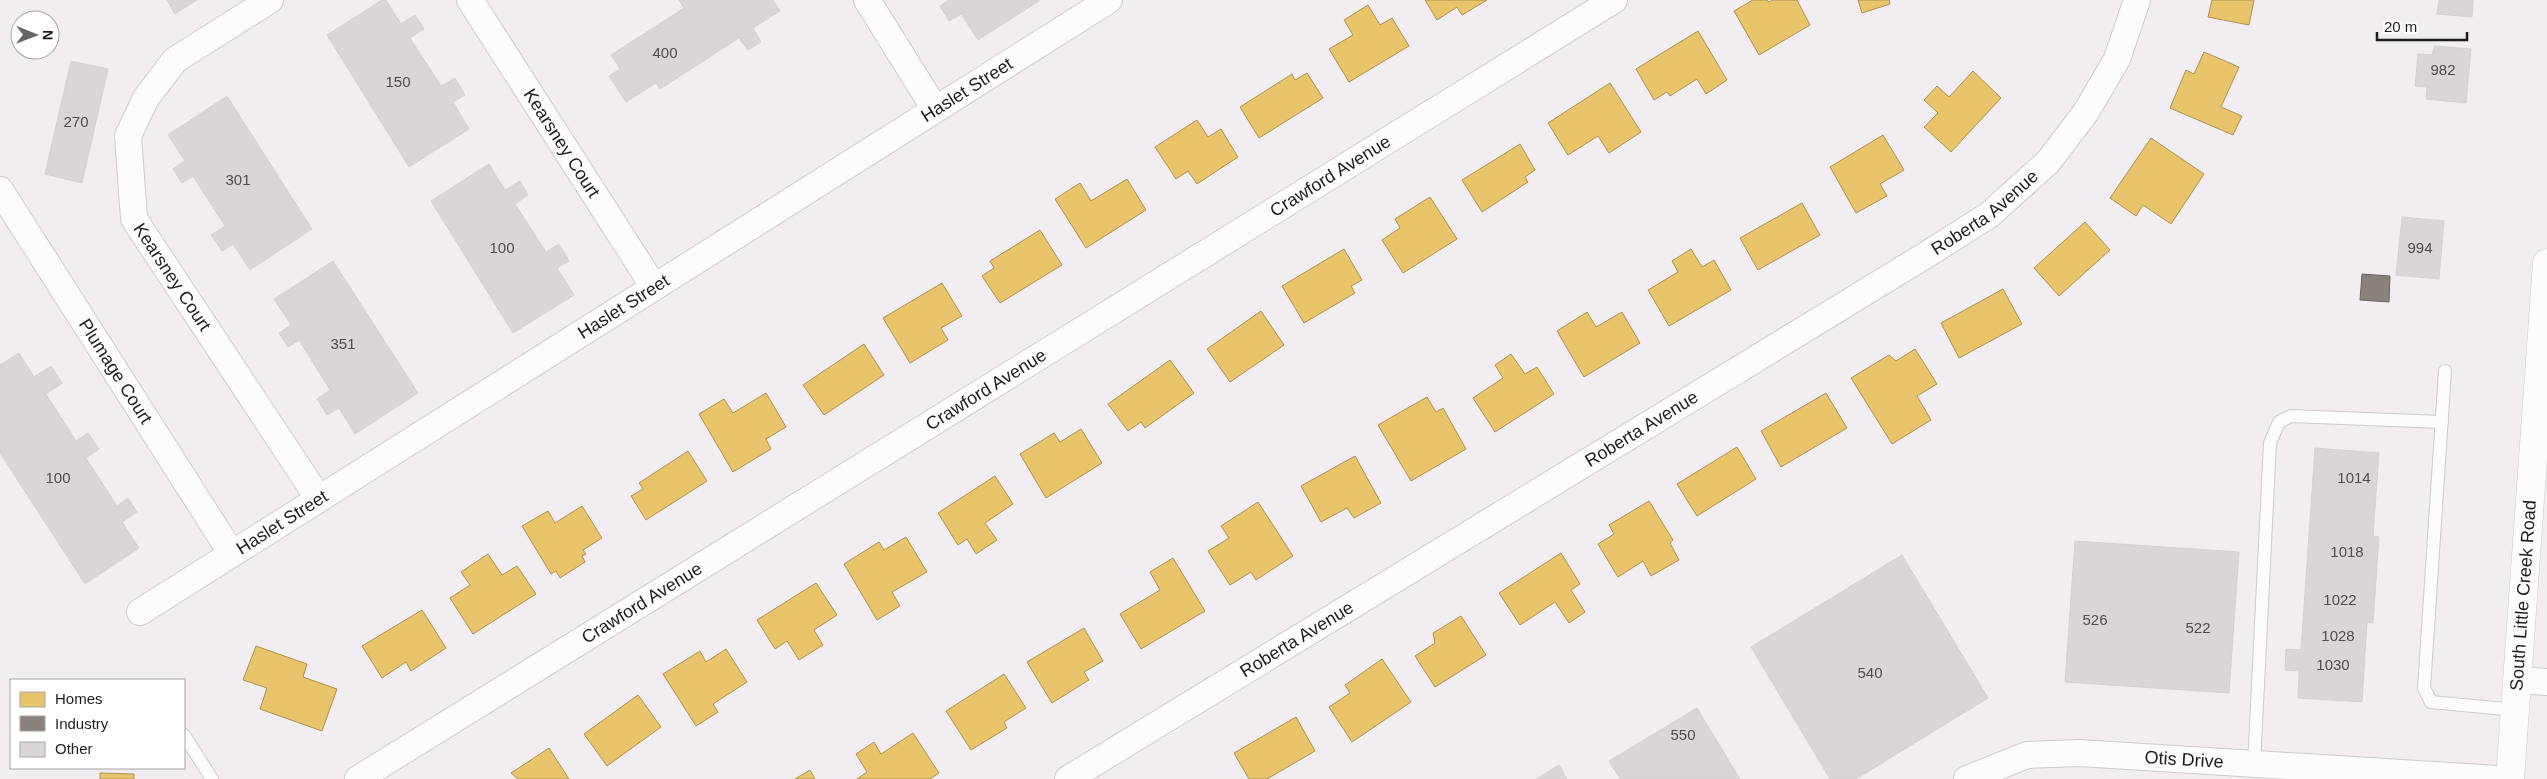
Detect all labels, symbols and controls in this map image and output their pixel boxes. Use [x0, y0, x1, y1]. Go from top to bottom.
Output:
north arrow [10, 10, 60, 60]
scale bar [2377, 10, 2467, 42]
text: 20 m [2384, 18, 2417, 35]
text: N [40, 30, 56, 40]
house number: 400 [652, 44, 678, 61]
street label: Haslet Street [918, 53, 1016, 126]
house number: 982 [2430, 61, 2456, 78]
house number: 150 [385, 73, 411, 90]
street label: Kearsney Court [520, 85, 604, 201]
house number: 270 [63, 113, 89, 130]
street label: Crawford Avenue [1266, 131, 1394, 221]
street label: Roberta Avenue [1928, 166, 2042, 259]
house number: 301 [225, 171, 251, 188]
street label: Kearsney Court [130, 219, 215, 335]
house number: 100 [489, 239, 515, 256]
house number: 994 [2407, 239, 2433, 256]
street label: Haslet Street [574, 270, 673, 343]
street label: Plumage Court [75, 315, 156, 427]
house number: 351 [330, 335, 356, 352]
street label: Crawford Avenue [922, 345, 1050, 434]
street label: Roberta Avenue [1581, 387, 1702, 471]
house number: 100 [45, 469, 71, 486]
house number: 1014 [2337, 469, 2371, 486]
street label: Haslet Street [233, 486, 331, 559]
street label: South Little Creek Road [2506, 499, 2540, 692]
house number: 1018 [2330, 543, 2364, 560]
street label: Crawford Avenue [578, 558, 706, 648]
house number: 1022 [2323, 591, 2357, 608]
street label: Roberta Avenue [1237, 597, 1357, 681]
house number: 526 [2082, 611, 2108, 628]
house number: 522 [2185, 619, 2211, 636]
house number: 1028 [2321, 627, 2355, 644]
house number: 1030 [2316, 656, 2350, 673]
house number: 540 [1857, 664, 1883, 681]
legend [10, 679, 185, 769]
text: Homes [55, 690, 103, 707]
text: Industry [55, 715, 109, 732]
house number: 550 [1670, 726, 1696, 743]
text: Other [55, 740, 93, 757]
street label: Otis Drive [2144, 747, 2224, 772]

